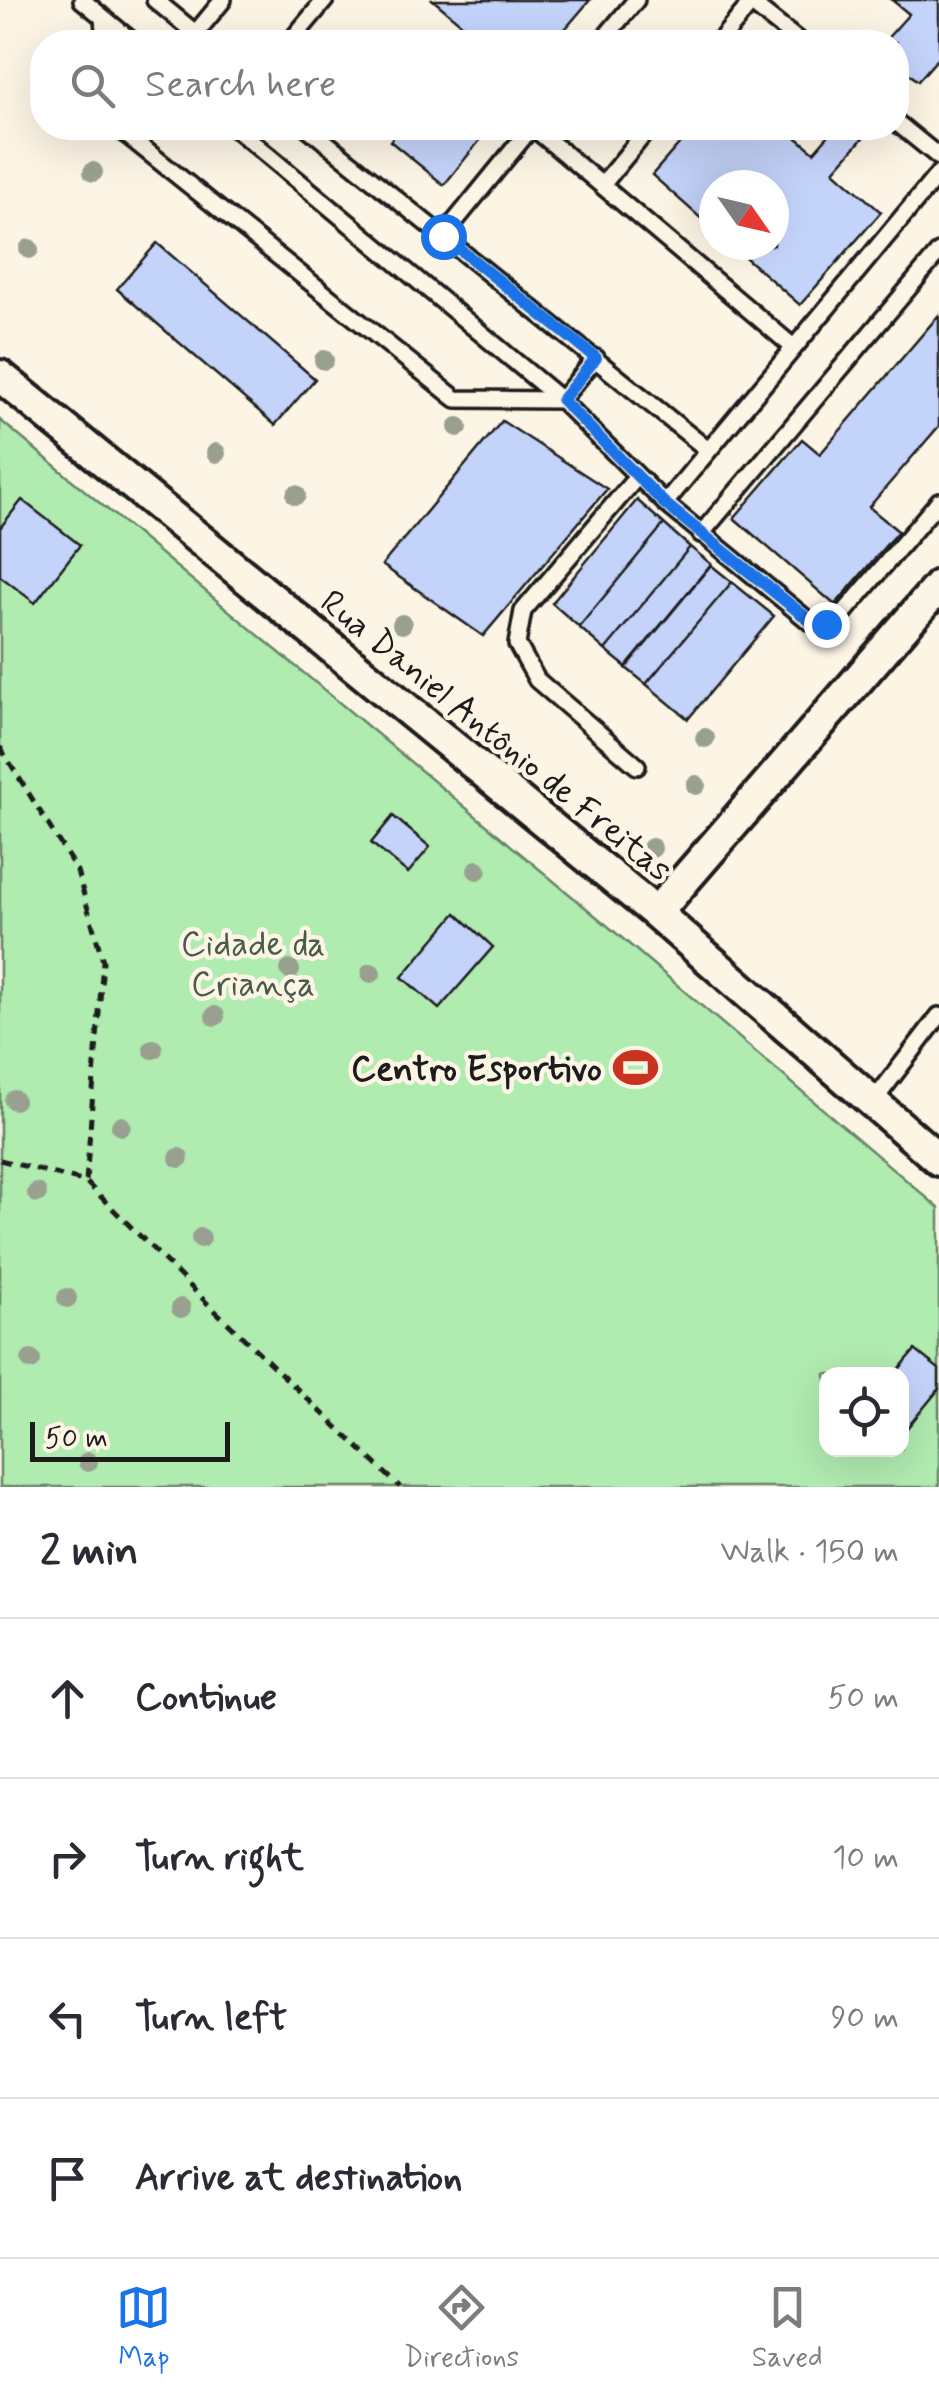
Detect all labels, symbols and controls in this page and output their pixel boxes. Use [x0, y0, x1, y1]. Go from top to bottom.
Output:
search box [30, 30, 909, 140]
icon: search [65, 58, 120, 113]
text: Search here [145, 61, 336, 110]
north arrow [699, 170, 789, 260]
route start [421, 214, 467, 260]
street label: Rua Daniel Antônio de Freitas [310, 580, 681, 893]
route end [804, 602, 850, 648]
park label: Cidade da Criança [181, 922, 325, 1008]
sports icon: Centro Esportivo [611, 1044, 659, 1092]
place label: Centro Esportivo [351, 1047, 602, 1093]
map controls [819, 1367, 909, 1457]
button: locate [819, 1367, 909, 1457]
scale bar [30, 1417, 230, 1462]
text: 50 m [45, 1421, 108, 1458]
text: 2 min [40, 1525, 139, 1580]
text: Walk · 150 m [721, 1531, 899, 1573]
icon: ahead [40, 1671, 95, 1726]
text: Continue [135, 1674, 277, 1723]
text: 50 m [827, 1677, 899, 1719]
icon: right [40, 1831, 95, 1886]
text: Turn right [135, 1834, 304, 1883]
text: 10 m [832, 1837, 899, 1879]
icon: left [40, 1991, 95, 2046]
text: Turn left [135, 1994, 287, 2043]
text: 90 m [831, 1997, 899, 2039]
icon: arrive [40, 2151, 95, 2206]
text: Arrive at destination [135, 2154, 462, 2203]
tab: Map [116, 2280, 171, 2377]
tab: Directions [404, 2280, 519, 2377]
tab: Saved [752, 2280, 823, 2377]

